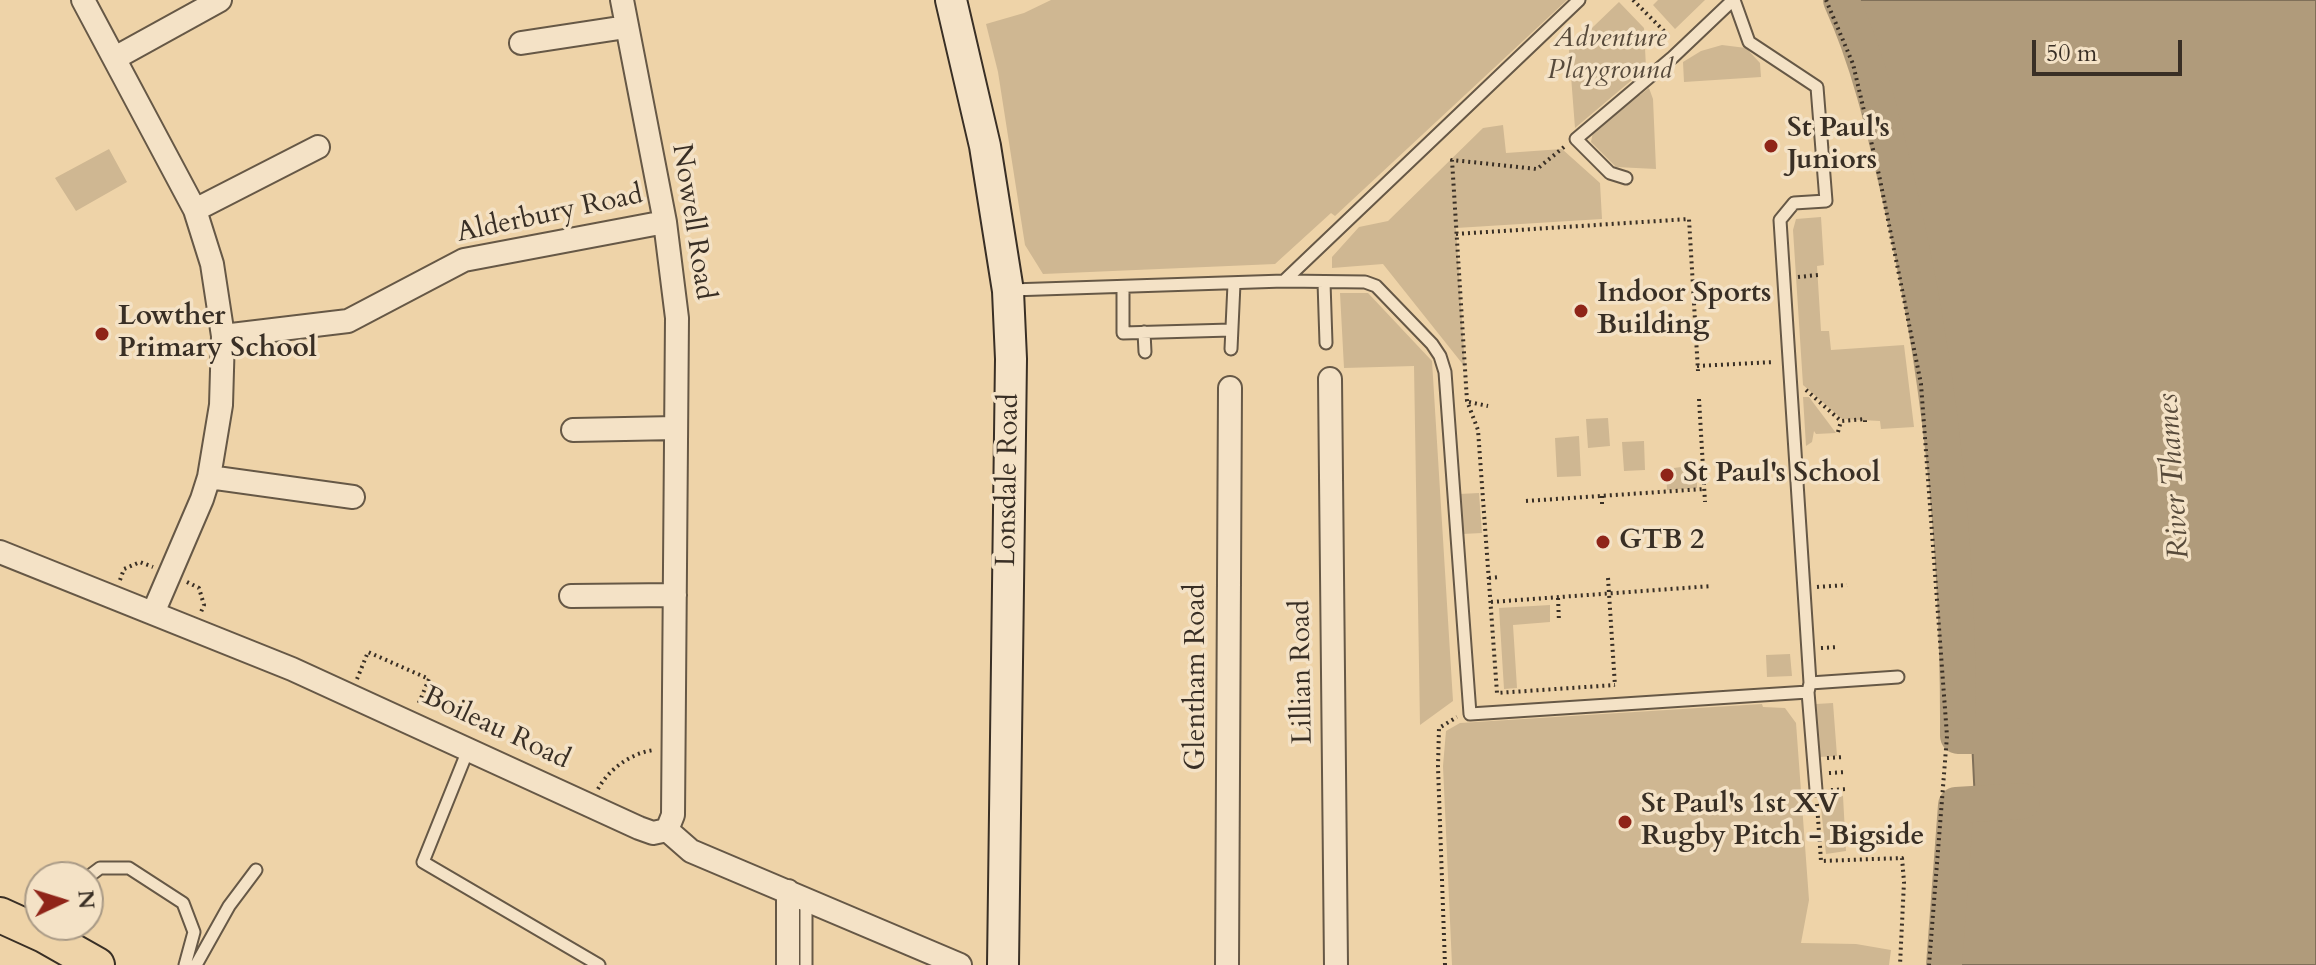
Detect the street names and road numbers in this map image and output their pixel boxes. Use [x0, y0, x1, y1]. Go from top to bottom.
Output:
street label: Nowell Road [663, 142, 721, 302]
street label: Alderbury Road [454, 179, 646, 251]
street label: Lonsdale Road [991, 393, 1027, 567]
street label: Glentham Road [1181, 584, 1215, 770]
street label: Lillian Road [1285, 600, 1321, 744]
street label: Boileau Road [417, 680, 575, 778]

